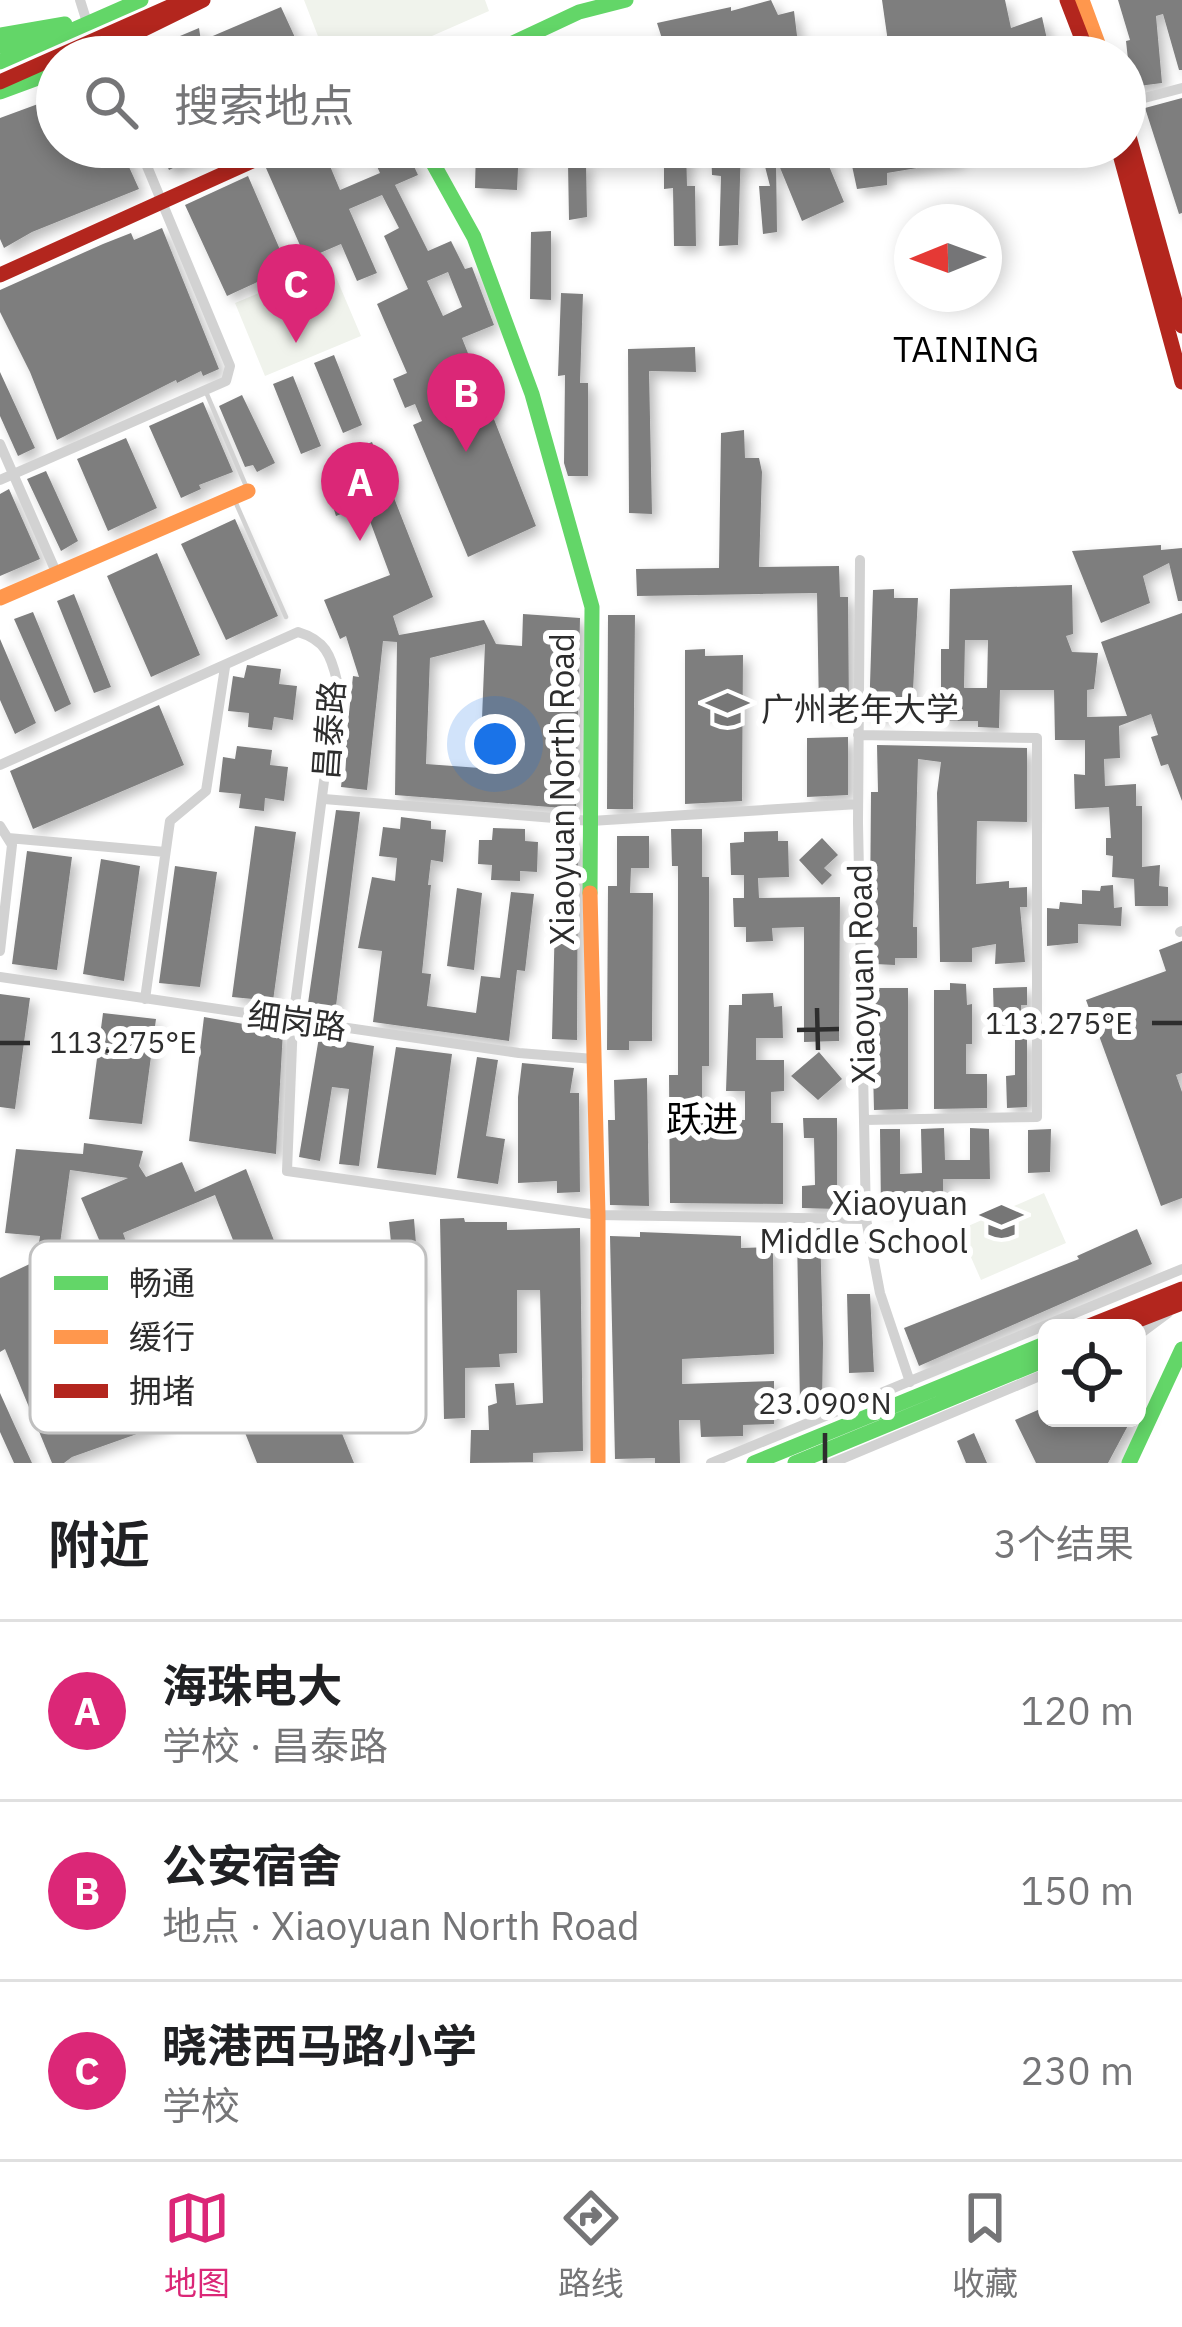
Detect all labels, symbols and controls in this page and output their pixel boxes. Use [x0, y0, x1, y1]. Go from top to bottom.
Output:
search box [36, 36, 1146, 168]
icon: search [78, 69, 144, 135]
text: 搜索地点 [174, 76, 354, 134]
north arrow [894, 204, 1002, 312]
pin: C [257, 244, 335, 343]
district label: TAINING [893, 325, 1039, 372]
pin: B [427, 353, 505, 452]
pin: A [321, 442, 399, 541]
street label: Xiaoyuan North Road [540, 633, 583, 945]
street label: 昌泰路 [304, 679, 353, 781]
school or university icon: 广州老年大学 [704, 686, 750, 732]
place label: 广州老年大学 [761, 687, 959, 730]
your location [465, 714, 525, 774]
street label: Xiaoyuan Road [837, 864, 884, 1084]
street label: 细岗路 [245, 992, 349, 1049]
text: 113.275°E [985, 1003, 1133, 1042]
text: 113.275°E [49, 1022, 197, 1061]
district label: 跃进 [666, 1095, 738, 1142]
place label: Xiaoyuan Middle School [759, 1181, 968, 1262]
school or university icon: Xiaoyuan Middle School [979, 1199, 1025, 1245]
legend [30, 1241, 426, 1433]
text: 畅通 [129, 1261, 195, 1304]
text: 缓行 [129, 1315, 195, 1358]
map controls [1038, 1319, 1146, 1427]
button: locate [1038, 1319, 1146, 1427]
text: 拥堵 [129, 1369, 195, 1412]
text: 23.090°N [758, 1383, 892, 1422]
text: 附近 [48, 1511, 150, 1577]
text: 3个结果 [994, 1518, 1134, 1569]
text: 海珠电大 [162, 1656, 342, 1714]
text: A [74, 1685, 100, 1736]
text: 120 m [1021, 1685, 1134, 1736]
text: 学校 · 昌泰路 [162, 1720, 388, 1771]
text: 公安宿舍 [162, 1836, 342, 1894]
text: B [74, 1865, 100, 1916]
text: 150 m [1021, 1865, 1134, 1916]
text: 地点 · Xiaoyuan North Road [162, 1900, 640, 1951]
text: 晓港西马路小学 [162, 2016, 477, 2074]
text: C [74, 2045, 100, 2096]
text: 230 m [1021, 2045, 1134, 2096]
text: 学校 [162, 2080, 240, 2131]
tab: 地图 [164, 2185, 230, 2305]
tab: 路线 [558, 2185, 624, 2305]
tab: 收藏 [952, 2185, 1018, 2305]

